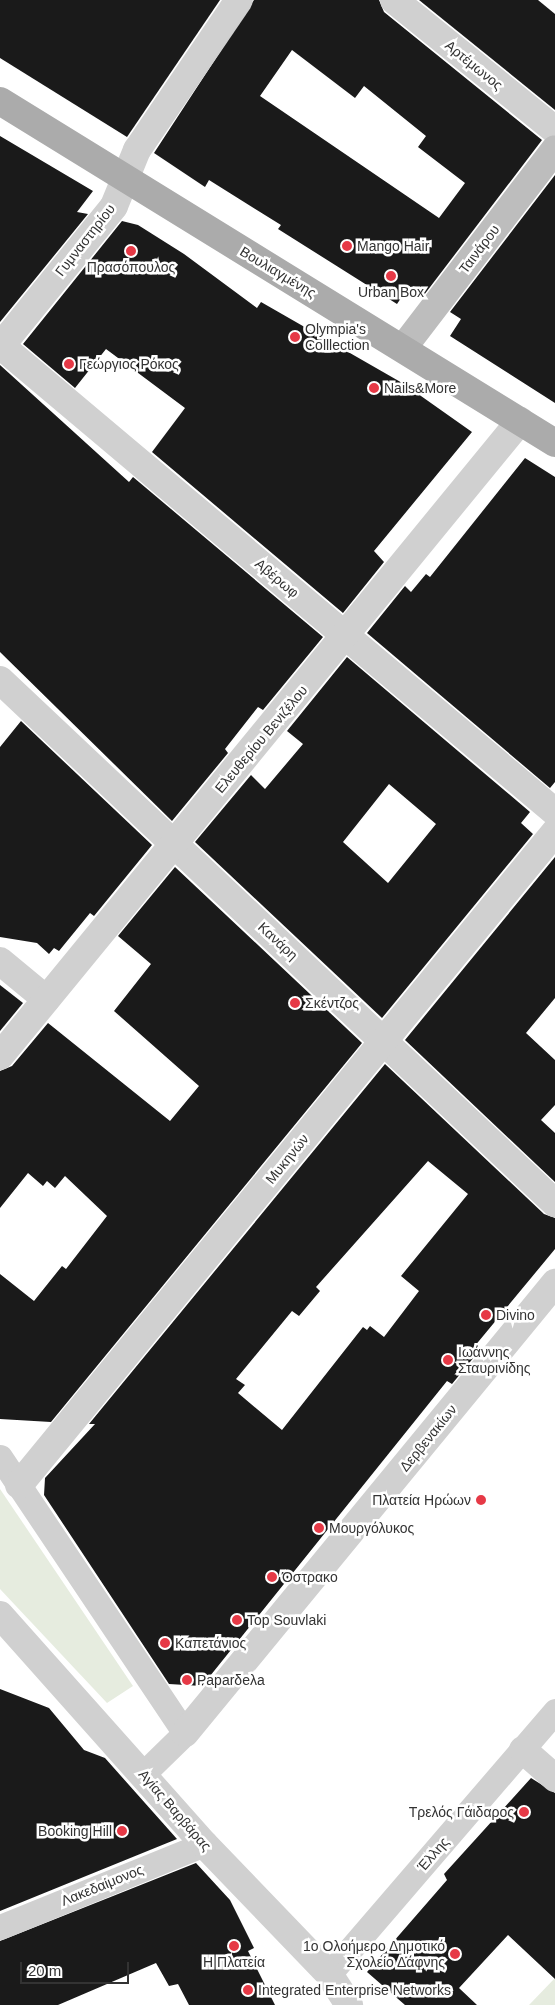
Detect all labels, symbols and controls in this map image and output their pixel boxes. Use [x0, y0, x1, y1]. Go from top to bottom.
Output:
street label: Αρτέμωνος [442, 37, 506, 93]
street label: Γυμναστηρίου [52, 201, 118, 279]
street label: Ταινάρου [455, 221, 503, 277]
place label: Mango Hair [357, 238, 429, 254]
marker: Mango Hair [341, 240, 353, 252]
street label: Βουλιαγμένης [237, 243, 319, 301]
marker: Πρασόπουλος [125, 245, 137, 257]
place label: Πρασόπουλος [87, 259, 175, 275]
marker: Urban Box [385, 270, 397, 282]
place label: Urban Box [358, 284, 424, 300]
place label: Olympia's Colllection [305, 321, 370, 354]
marker: Olympia's Colllection [289, 331, 301, 343]
place label: Γεώργιος Ρόκος [79, 356, 179, 372]
marker: Γεώργιος Ρόκος [63, 358, 75, 370]
place label: Nails&More [384, 380, 456, 396]
marker: Nails&More [368, 382, 380, 394]
street label: Αβέρωφ [252, 555, 302, 601]
street label: Ελευθερίου Βενιζέλου [211, 682, 311, 796]
street label: Κανάρη [255, 918, 301, 964]
place label: Σκέντζος [305, 995, 359, 1011]
marker: Σκέντζος [289, 997, 301, 1009]
street label: Μυκηνών [262, 1131, 312, 1187]
place label: Divino [496, 1307, 535, 1323]
marker: Divino [480, 1309, 492, 1321]
place label: Ιωάννης Σταυρινίδης [458, 1344, 531, 1376]
marker: Ιωάννης Σταυρινίδης [442, 1354, 454, 1366]
street label: Δερβενακίων [396, 1401, 460, 1475]
place label: Πλατεία Ηρώων [372, 1492, 471, 1508]
marker: Πλατεία Ηρώων [475, 1494, 487, 1506]
place label: Μουργόλυκος [329, 1520, 414, 1536]
marker: Μουργόλυκος [313, 1522, 325, 1534]
place label: Όστρακο [282, 1569, 338, 1585]
marker: Όστρακο [266, 1571, 278, 1583]
place label: Top Souvlaki [247, 1612, 326, 1628]
marker: Top Souvlaki [231, 1614, 243, 1626]
place label: Καπετάνιος [175, 1635, 246, 1651]
marker: Καπετάνιος [159, 1637, 171, 1649]
place label: Paparδeλa [197, 1672, 265, 1688]
marker: Paparδeλa [181, 1674, 193, 1686]
street label: Αγίας Βαρβάρας [135, 1766, 215, 1854]
place label: Τρελός Γάιδαρος [409, 1804, 514, 1820]
marker: Τρελός Γάιδαρος [518, 1806, 530, 1818]
place label: Booking Hill [38, 1823, 112, 1839]
marker: Booking Hill [116, 1825, 128, 1837]
street label: Έλλης [414, 1834, 452, 1874]
street label: Λακεδαίμονος [58, 1861, 146, 1909]
place label: 1ο Ολοήμερο Δημοτικό Σχολείο Δάφνης [302, 1938, 445, 1970]
marker: Η Πλατεία [228, 1940, 240, 1952]
marker: 1ο Ολοήμερο Δημοτικό Σχολείο Δάφνης [449, 1948, 461, 1960]
scale bar [22, 1952, 131, 1984]
place label: Η Πλατεία [203, 1954, 265, 1970]
text: 20 m [28, 1962, 61, 1979]
place label: Integrated Enterprise Networks [258, 1982, 451, 1998]
marker: Integrated Enterprise Networks [242, 1984, 254, 1996]

